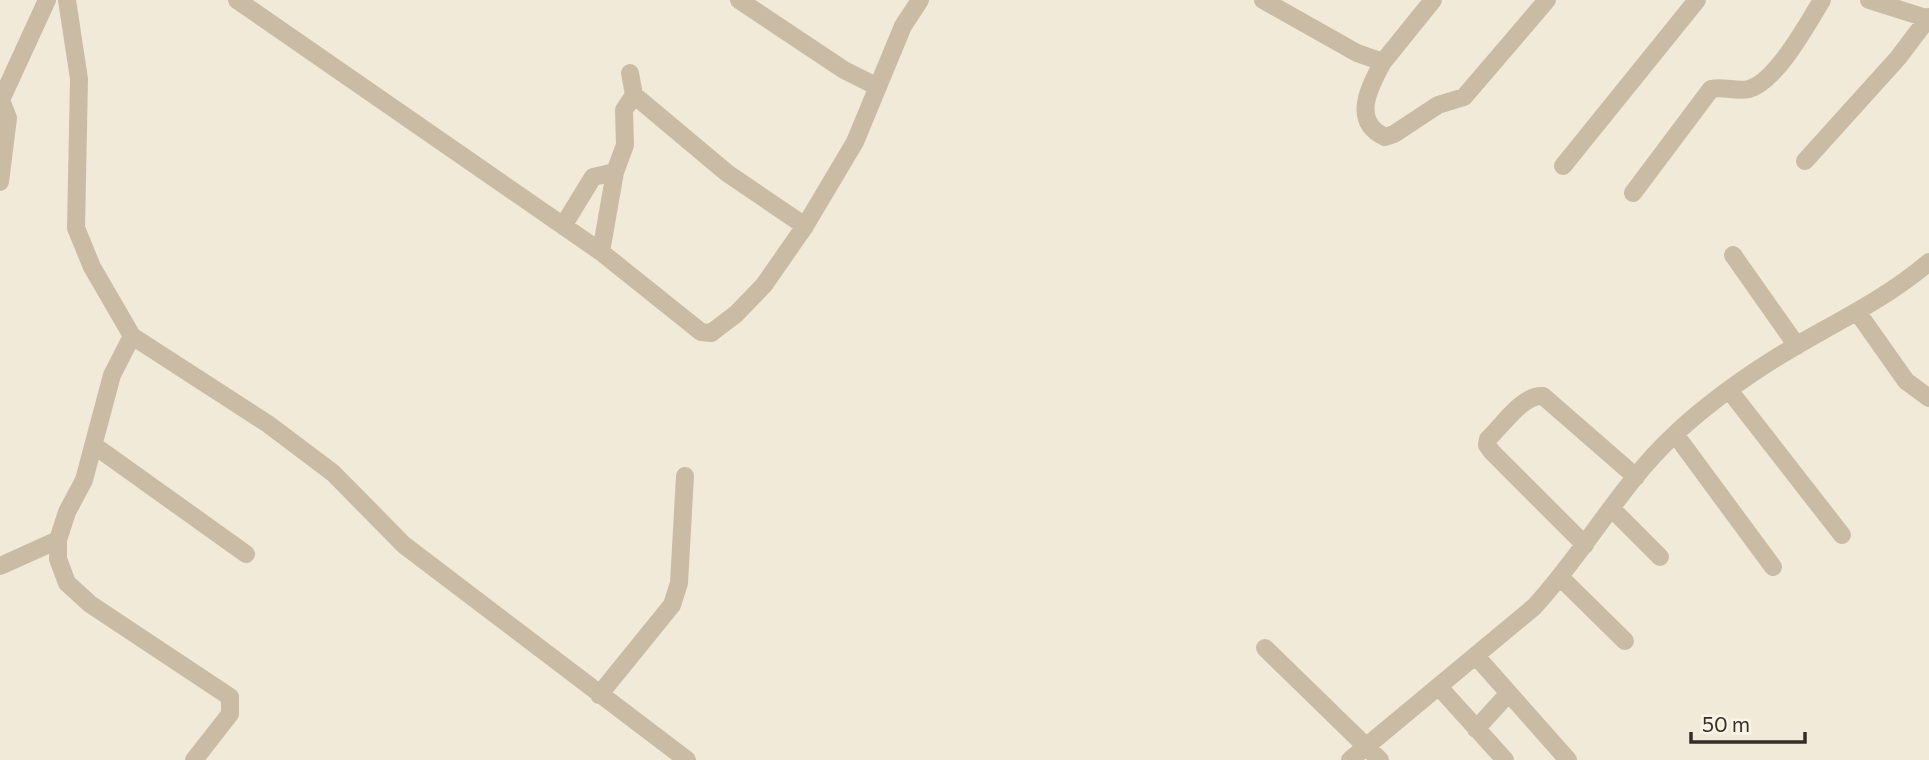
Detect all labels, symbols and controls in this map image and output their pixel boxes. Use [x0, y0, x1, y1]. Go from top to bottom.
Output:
scale bar [1691, 700, 1805, 744]
text: 50 m [1702, 711, 1750, 736]

